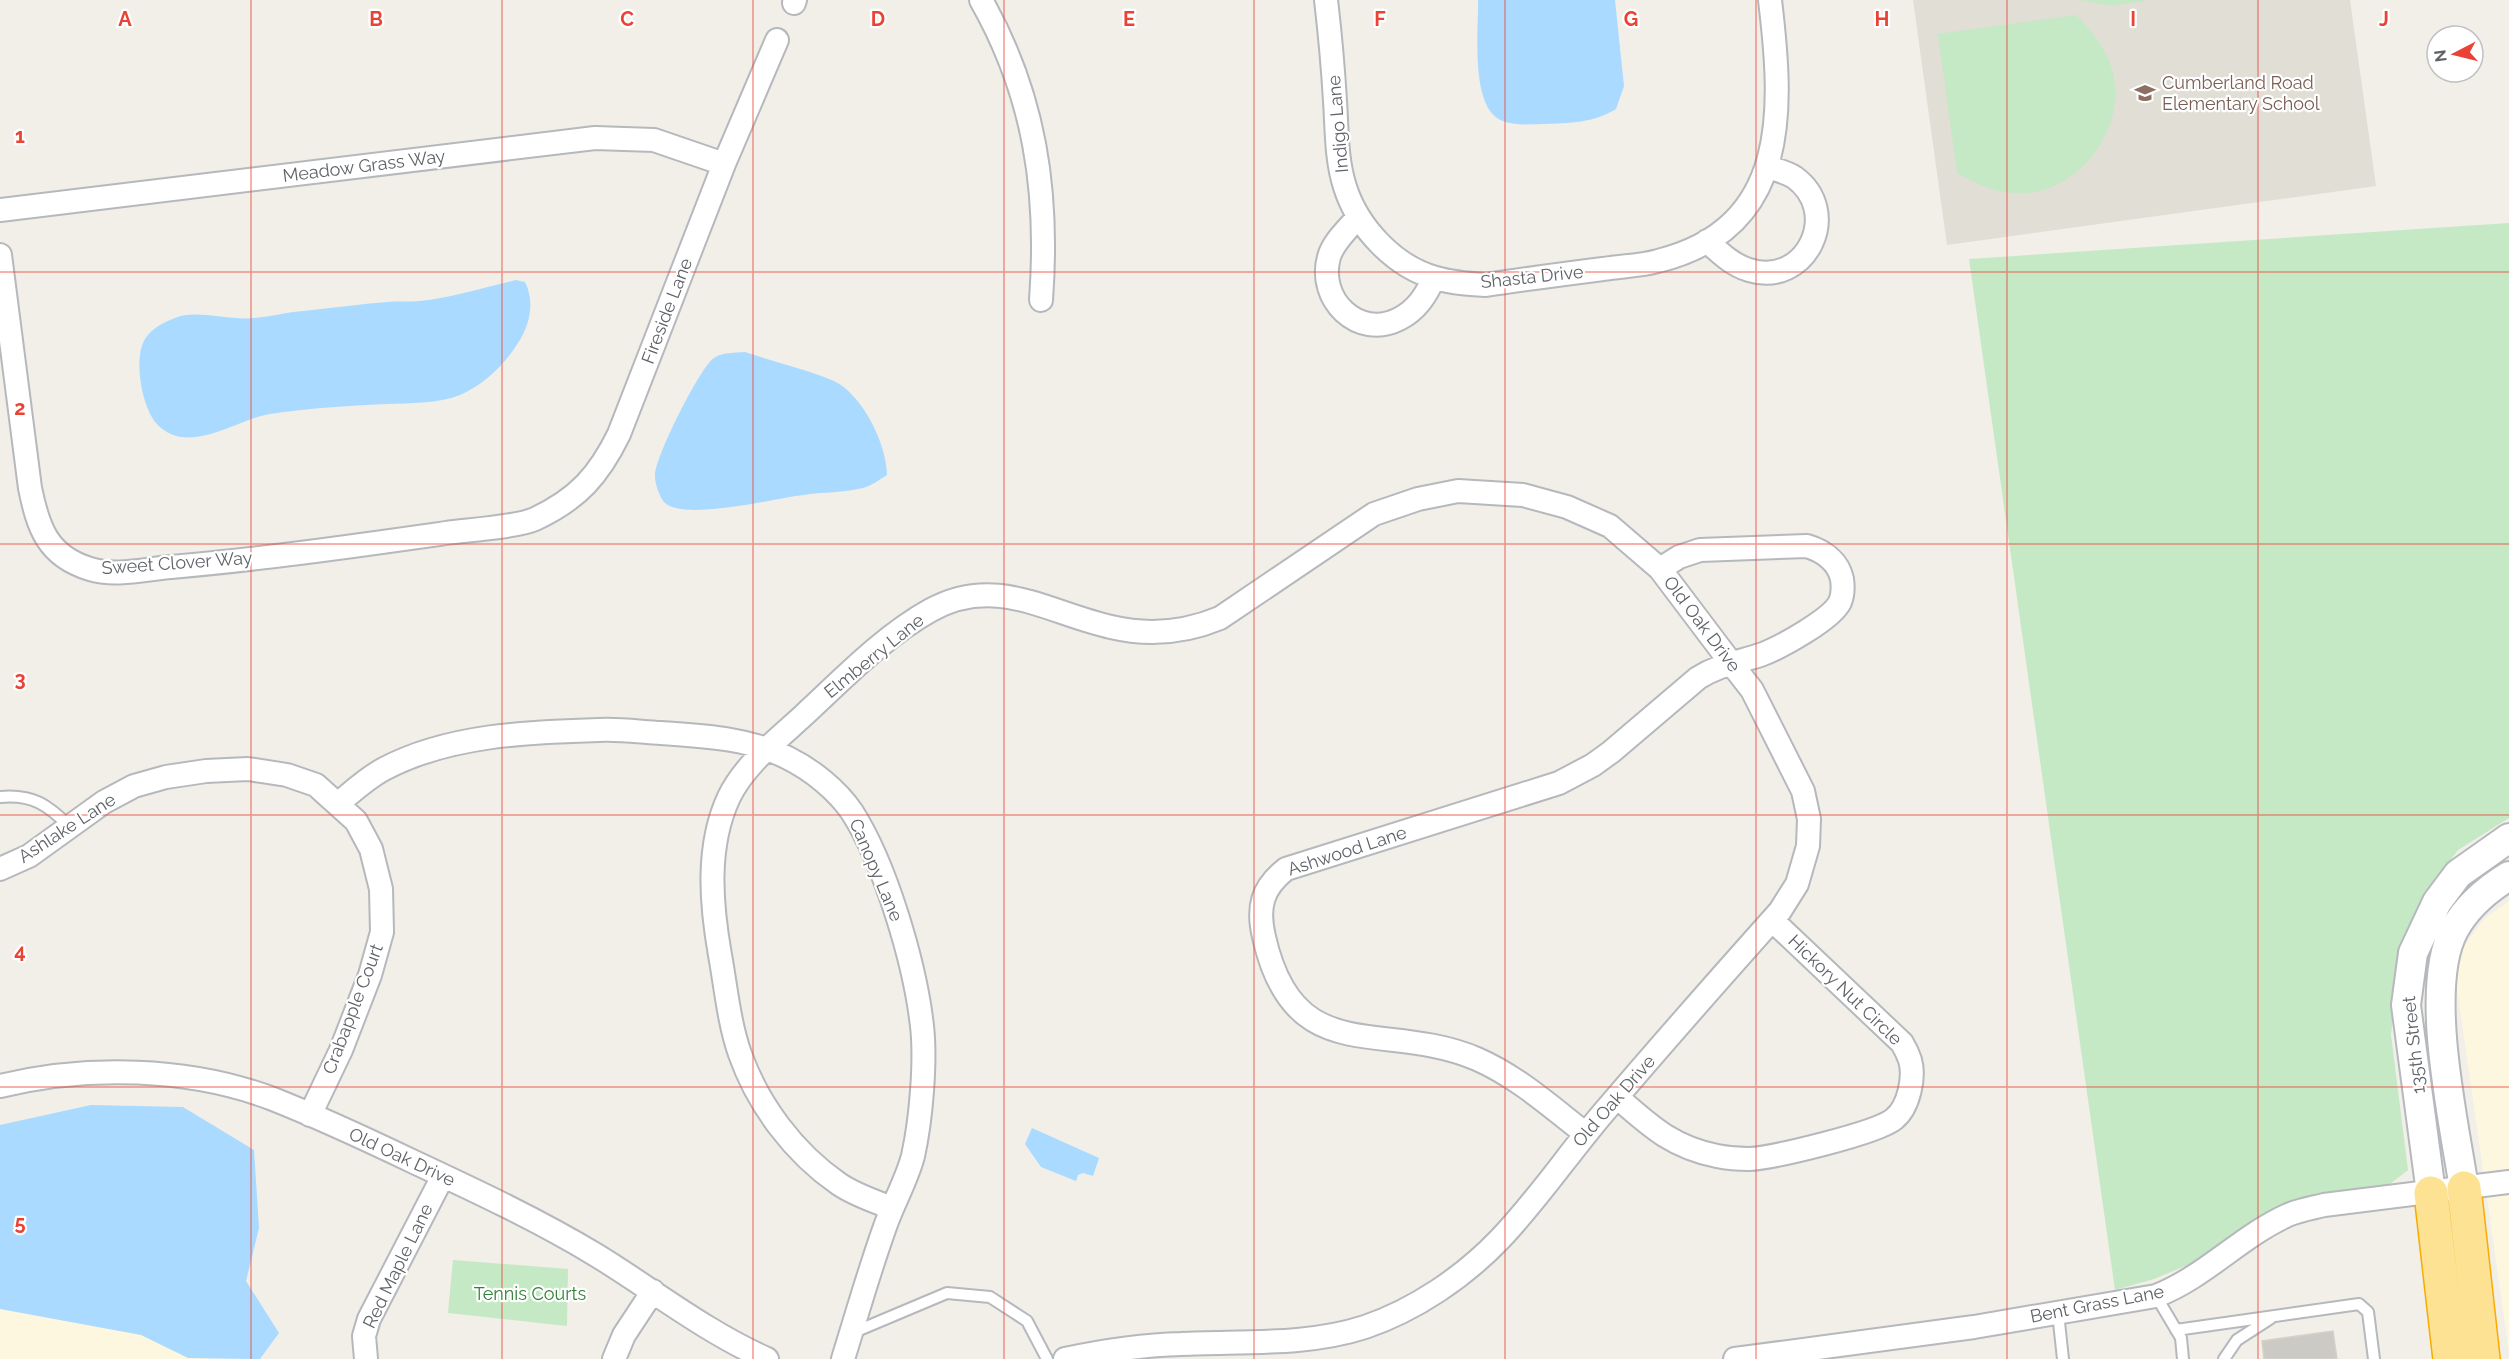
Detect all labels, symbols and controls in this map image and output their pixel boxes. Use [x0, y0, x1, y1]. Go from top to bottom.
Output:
text: A [118, 7, 132, 31]
text: B [369, 7, 383, 31]
text: C [620, 7, 634, 31]
text: D [871, 7, 885, 31]
text: E [1123, 7, 1135, 31]
text: F [1374, 7, 1386, 31]
text: G [1624, 7, 1638, 31]
text: H [1875, 7, 1889, 31]
text: I [2130, 7, 2136, 31]
text: J [2379, 7, 2389, 31]
north arrow [2425, 24, 2485, 84]
text: N [2430, 49, 2451, 63]
place label: Cumberland Road Elementary School [2162, 72, 2320, 114]
street label: Indigo Lane [1323, 74, 1352, 174]
school or university icon: Cumberland Road Elementary School [2133, 81, 2157, 105]
text: 1 [15, 124, 25, 148]
street label: Meadow Grass Way [281, 145, 447, 186]
street label: Fireside Lane [637, 255, 696, 367]
street label: Shasta Drive [1479, 261, 1585, 292]
text: 2 [14, 396, 26, 420]
street label: Sweet Clover Way [101, 547, 253, 578]
street label: Old Oak Drive [1660, 572, 1746, 676]
street label: Elmberry Lane [820, 609, 928, 702]
text: 3 [14, 667, 26, 691]
street label: Ashlake Lane [14, 788, 120, 867]
street label: Canopy Lane [845, 815, 908, 925]
street label: Ashwood Lane [1285, 821, 1409, 880]
street label: Hickory Nut Circle [1784, 930, 1907, 1050]
text: 4 [14, 939, 26, 963]
street label: Crabapple Court [318, 941, 387, 1077]
street label: 135th Street [2398, 995, 2429, 1095]
street label: Old Oak Drive [1568, 1050, 1659, 1151]
street label: Old Oak Drive [346, 1123, 459, 1190]
street label: Red Maple Lane [358, 1200, 437, 1331]
text: 5 [14, 1211, 26, 1235]
street label: Bent Grass Lane [2028, 1280, 2166, 1327]
park label: Tennis Courts [474, 1283, 587, 1304]

